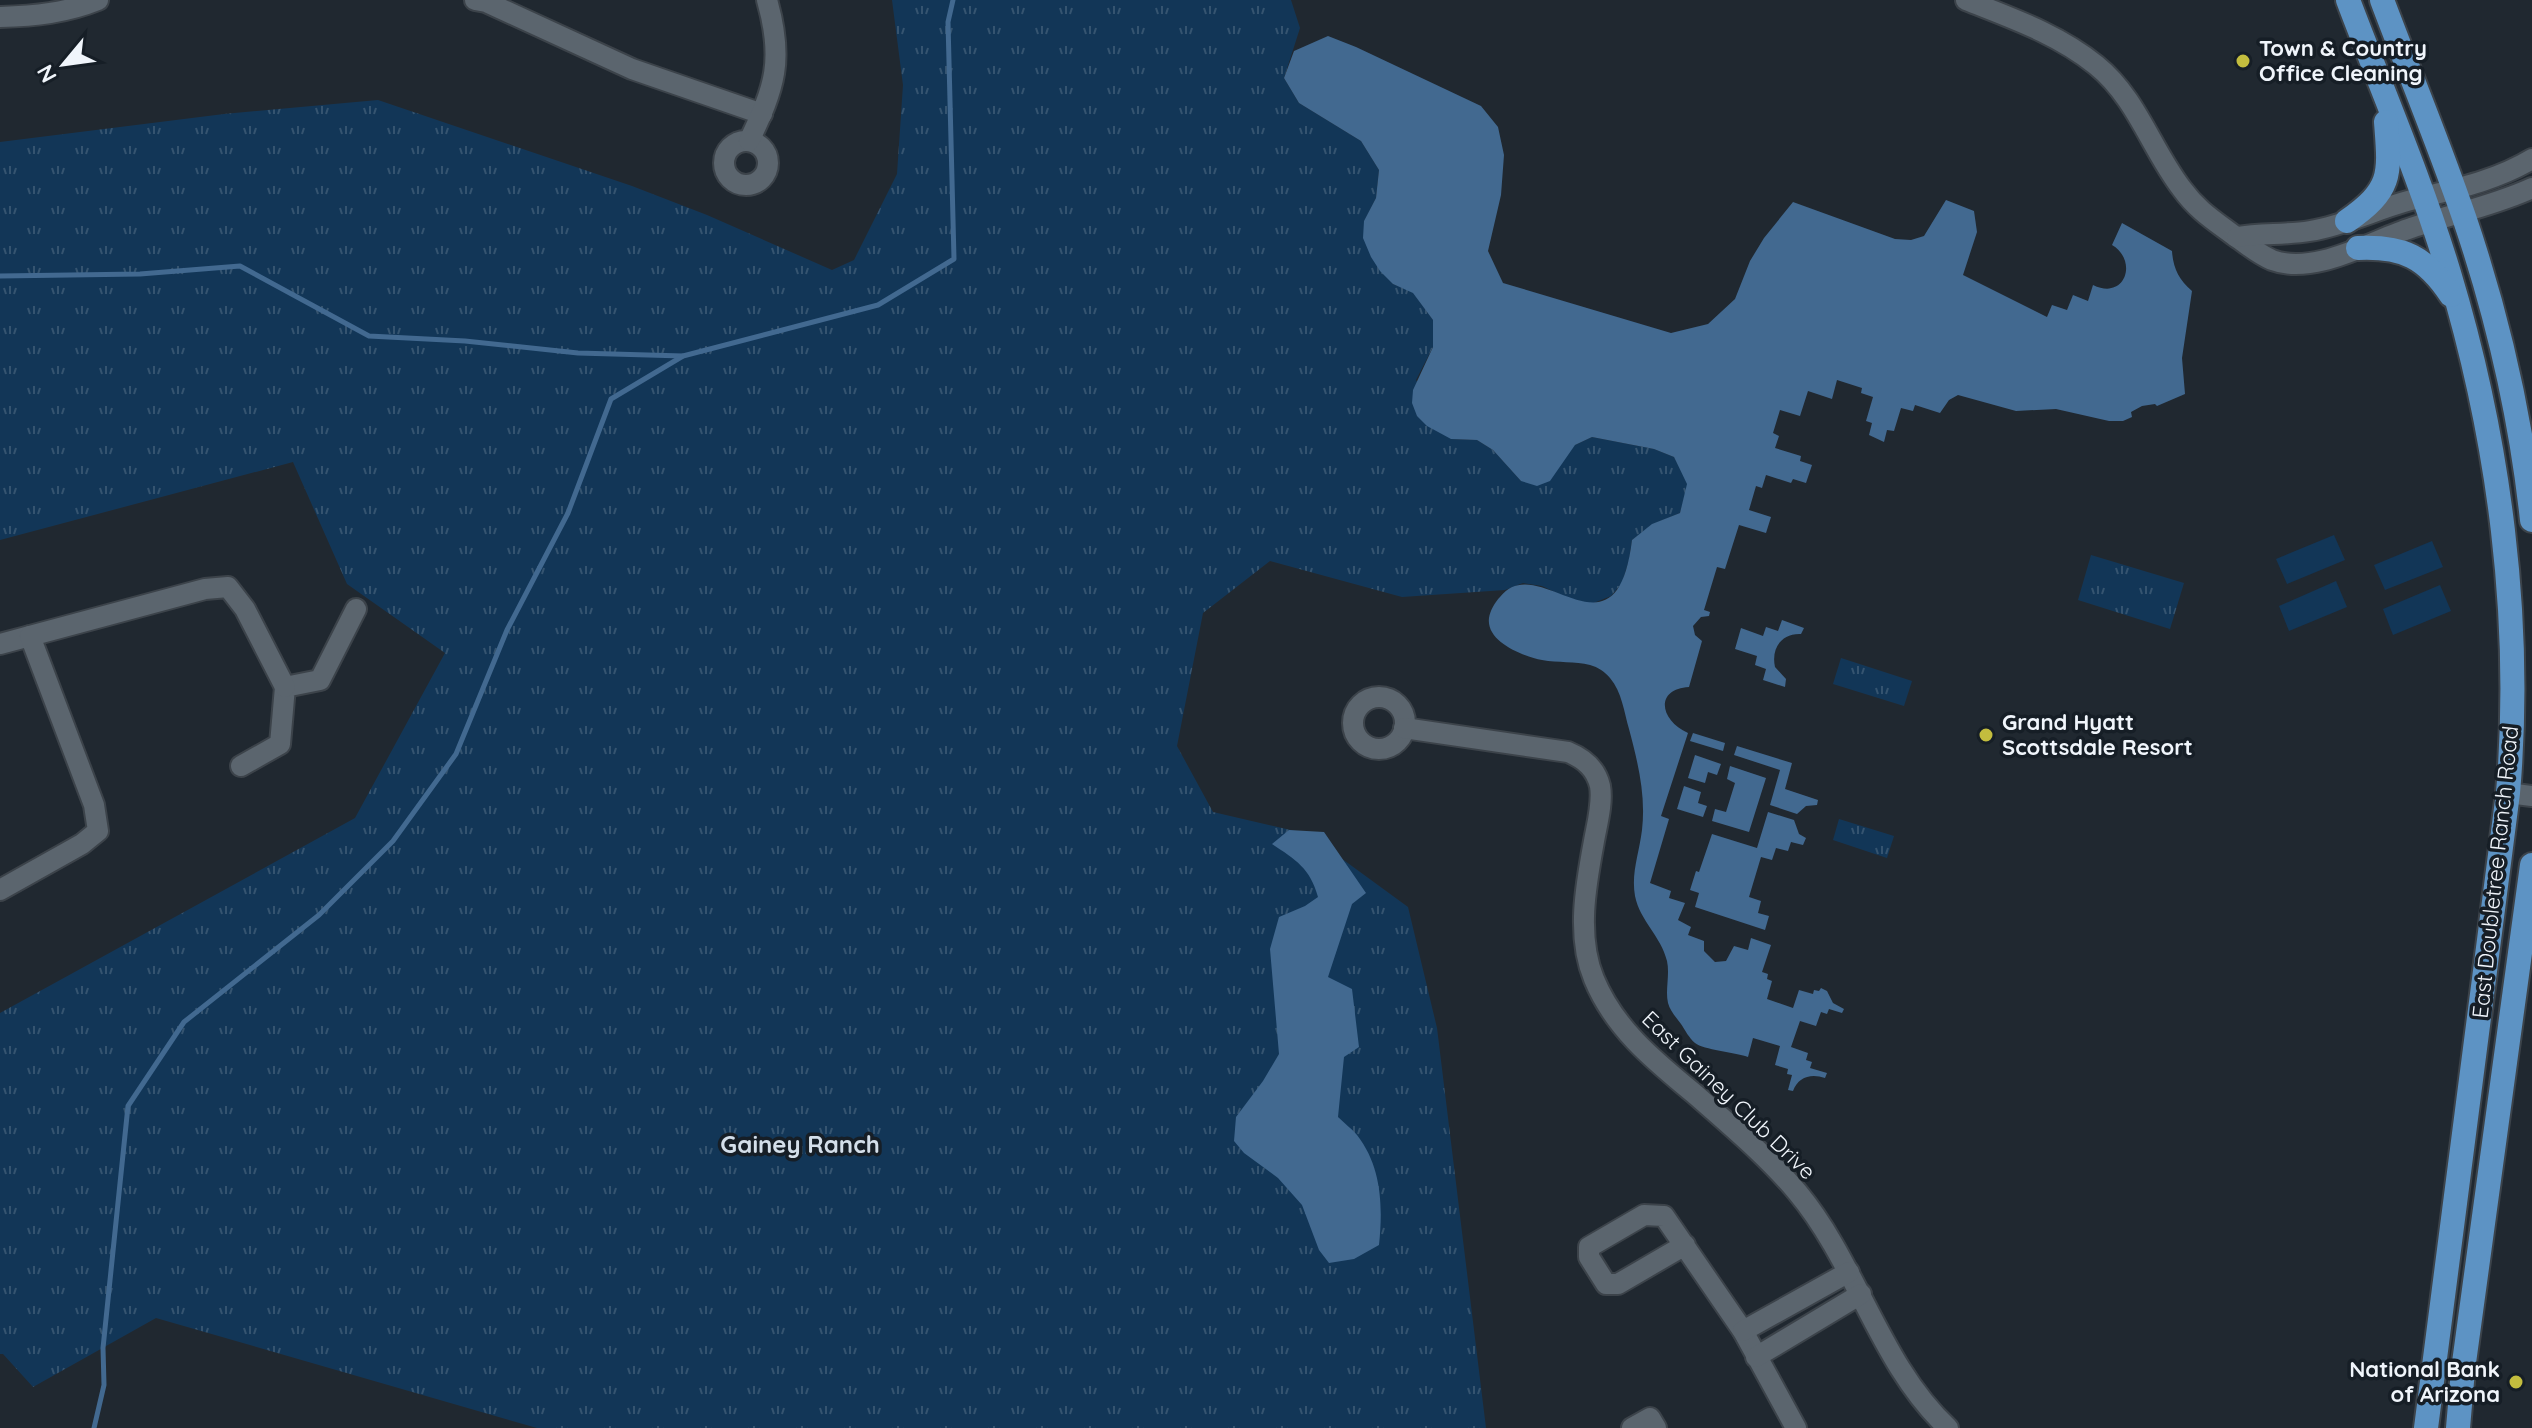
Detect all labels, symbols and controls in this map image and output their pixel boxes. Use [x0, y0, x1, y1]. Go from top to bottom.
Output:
north arrow [24, 24, 104, 104]
place label: Town & Country Office Cleaning [2259, 34, 2427, 87]
marker: Town & Country Office Cleaning [2234, 52, 2252, 70]
text: N [30, 60, 63, 88]
place label: Grand Hyatt Scottsdale Resort [2002, 708, 2193, 761]
street label: East Doubletree Ranch Road [2466, 724, 2524, 1020]
marker: Grand Hyatt Scottsdale Resort [1977, 726, 1995, 744]
street label: East Gainey Club Drive [1636, 1005, 1822, 1185]
district label: Gainey Ranch [720, 1129, 880, 1159]
place label: National Bank of Arizona [2349, 1355, 2500, 1408]
marker: National Bank of Arizona [2507, 1373, 2525, 1391]

